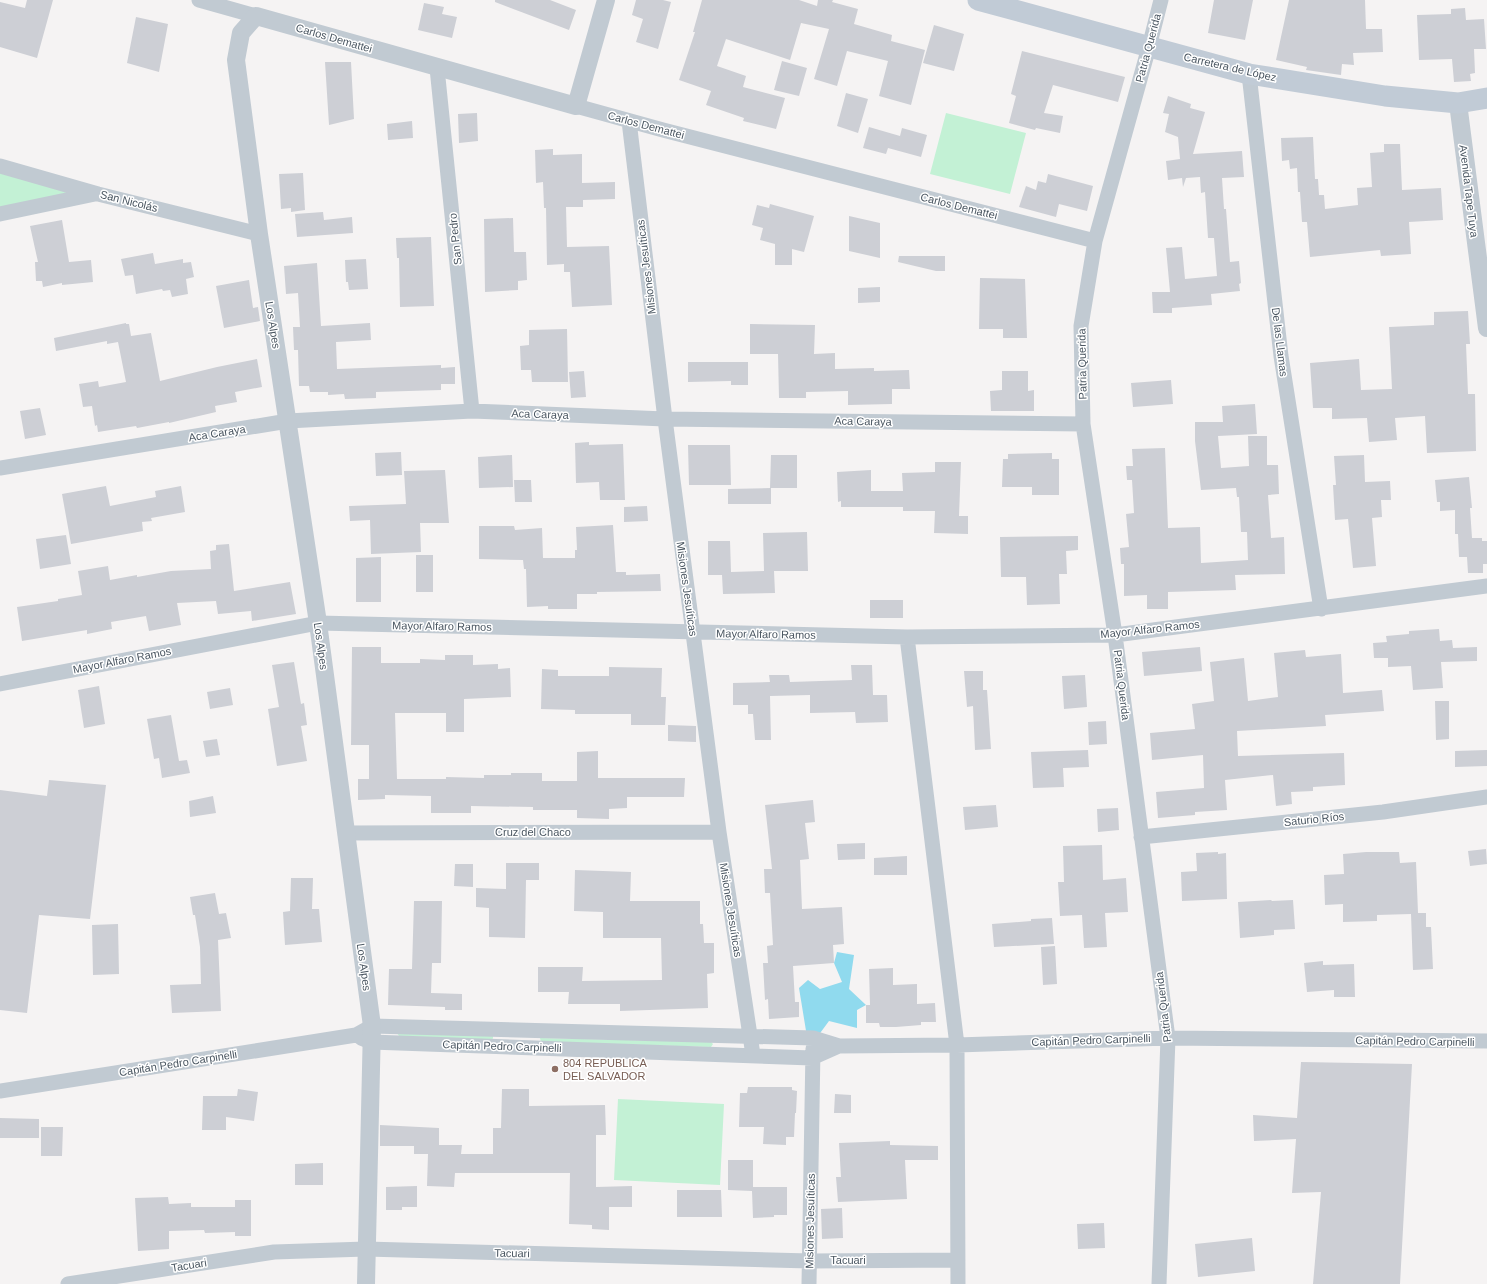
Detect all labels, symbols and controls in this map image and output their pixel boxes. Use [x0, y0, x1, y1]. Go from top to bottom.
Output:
street label: Patria Querida [1133, 11, 1163, 84]
street label: Carlos Demattei [294, 21, 374, 55]
street label: Carretera de López [1182, 50, 1278, 84]
street label: Carlos Demattei [606, 109, 686, 141]
street label: Avenida Tape Tuya [1457, 144, 1481, 239]
street label: San Nicolás [99, 188, 159, 214]
street label: Carlos Demattei [919, 191, 999, 221]
street label: San Pedro [446, 213, 464, 265]
street label: Misiones Jesuíticas [634, 218, 658, 315]
street label: Los Alpes [263, 301, 283, 350]
street label: De las Llamas [1270, 307, 1290, 378]
street label: Patria Querida [1075, 328, 1089, 400]
street label: Aca Caraya [511, 407, 570, 421]
street label: Aca Caraya [834, 414, 893, 428]
street label: Aca Caraya [188, 422, 247, 443]
street label: Misiones Jesuíticas [674, 541, 700, 638]
street label: Mayor Alfaro Ramos [1100, 618, 1201, 640]
street label: Mayor Alfaro Ramos [392, 619, 492, 633]
street label: Los Alpes [312, 622, 330, 671]
street label: Mayor Alfaro Ramos [716, 627, 816, 641]
street label: Mayor Alfaro Ramos [72, 645, 173, 675]
street label: Patria Querida [1112, 649, 1132, 722]
street label: Saturio Ríos [1283, 810, 1345, 828]
street label: Cruz del Chaco [495, 826, 571, 838]
street label: Misiones Jesuíticas [718, 862, 744, 959]
street label: Los Alpes [355, 943, 373, 992]
street label: Patria Querida [1153, 970, 1173, 1043]
street label: Capitán Pedro Carpinelli [1031, 1032, 1151, 1048]
street label: Capitán Pedro Carpinelli [1355, 1034, 1475, 1048]
street label: Capitán Pedro Carpinelli [442, 1038, 562, 1054]
street label: Capitán Pedro Carpinelli [118, 1048, 238, 1078]
place label: 804 REPUBLICA DEL SALVADOR [563, 1057, 647, 1082]
marker: 804 REPUBLICA DEL SALVADOR [550, 1064, 560, 1074]
street label: Misiones Jesuíticas [803, 1173, 817, 1269]
street label: Tacuari [494, 1247, 530, 1259]
street label: Tacuari [830, 1254, 866, 1266]
street label: Tacuari [171, 1256, 207, 1274]

